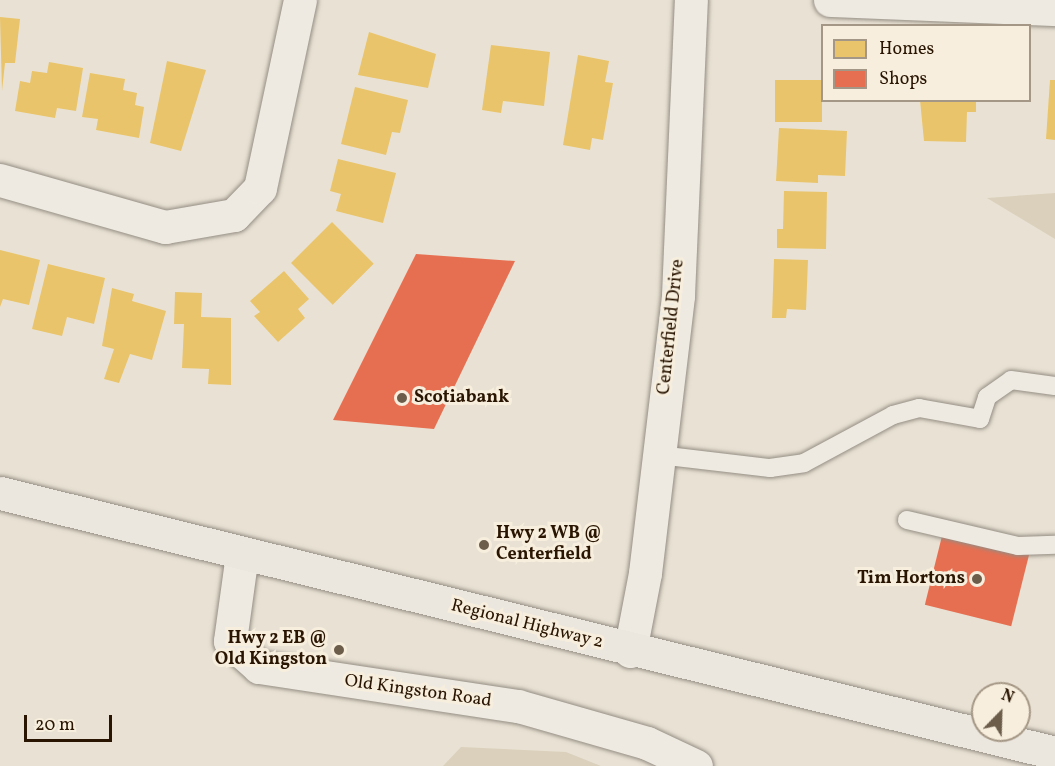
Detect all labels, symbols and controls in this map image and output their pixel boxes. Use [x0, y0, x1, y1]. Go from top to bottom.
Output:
legend [821, 24, 1031, 102]
text: Homes [879, 37, 934, 62]
text: Shops [879, 67, 927, 92]
street label: Centerfield Drive [654, 258, 690, 396]
place label: Scotiabank [414, 387, 509, 409]
marker: Scotiabank [395, 391, 409, 405]
place label: Hwy 2 WB @ Centerfield [496, 524, 602, 566]
marker: Hwy 2 WB @ Centerfield [477, 538, 491, 552]
place label: Tim Hortons [857, 568, 965, 590]
marker: Tim Hortons [970, 572, 984, 586]
street label: Regional Highway 2 [448, 596, 606, 654]
place label: Hwy 2 EB @ Old Kingston [215, 629, 327, 672]
marker: Hwy 2 EB @ Old Kingston [332, 643, 346, 657]
street label: Old Kingston Road [343, 671, 493, 713]
north arrow [971, 682, 1031, 742]
text: N [998, 685, 1017, 710]
scale bar [27, 703, 116, 741]
text: 20 m [35, 713, 75, 738]

